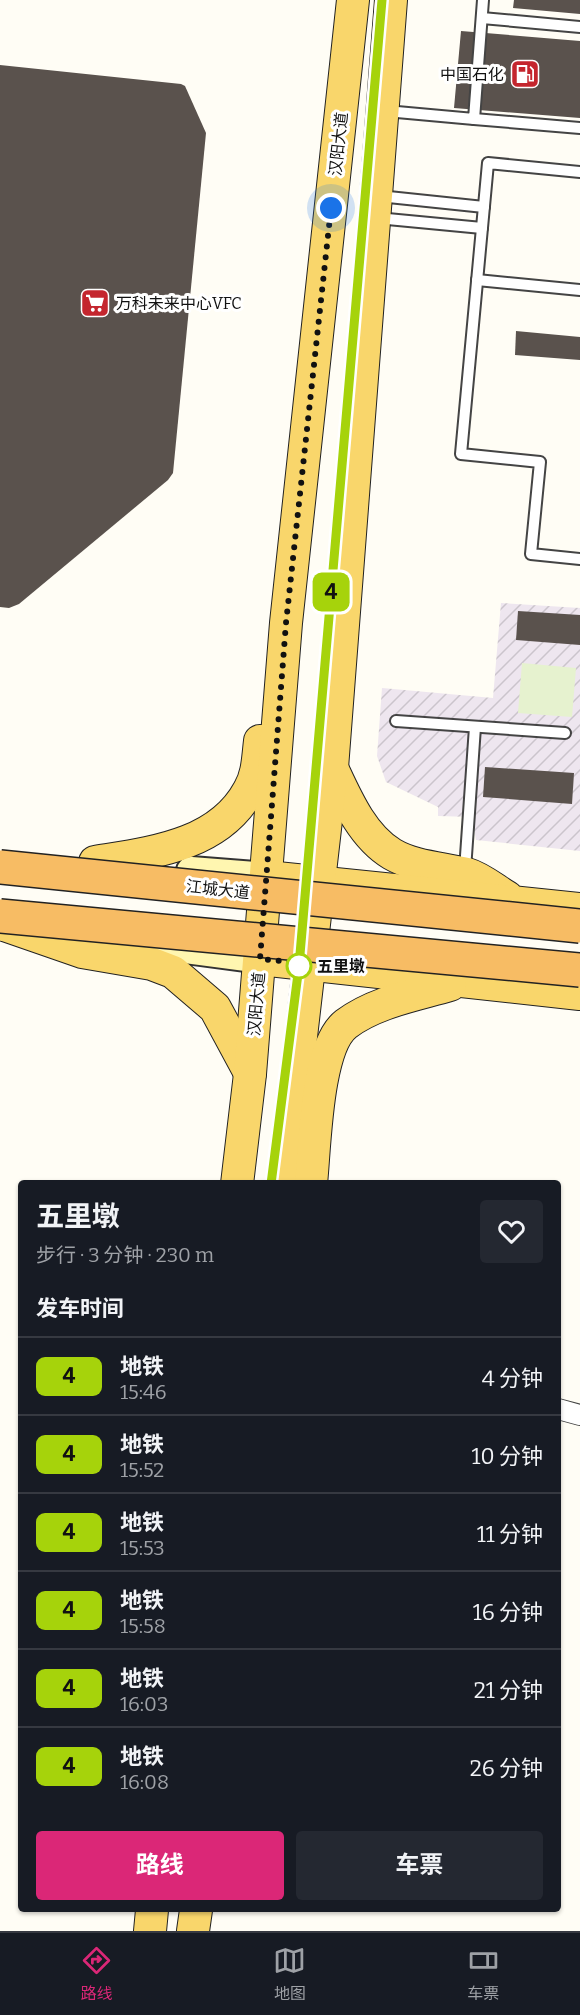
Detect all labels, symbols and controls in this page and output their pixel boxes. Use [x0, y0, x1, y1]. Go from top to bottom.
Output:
fuel station icon: 中国石化 [509, 58, 541, 90]
place label: 中国石化 [440, 65, 504, 84]
street label: 汉阳大道 [326, 111, 351, 177]
your location [316, 193, 346, 223]
supermarket icon: 万科未来中心VFC [79, 287, 111, 319]
place label: 万科未来中心VFC [116, 294, 242, 313]
line badge: 4 [312, 572, 350, 612]
text: 4 [325, 579, 337, 605]
street label: 江城大道 [185, 877, 251, 902]
marker: 五里墩 [286, 953, 312, 979]
place label: 五里墩 [317, 957, 365, 976]
street label: 汉阳大道 [244, 971, 269, 1037]
text: 五里墩 [36, 1200, 120, 1233]
button: heart [480, 1200, 543, 1263]
text: 步行 · 3 分钟 · 230 m [36, 1243, 214, 1267]
text: 发车时间 [36, 1295, 124, 1322]
text: 地铁 [120, 1353, 164, 1380]
text: 4 [63, 1363, 75, 1389]
text: 4 分钟 [482, 1365, 543, 1392]
text: 15:46 [120, 1380, 166, 1404]
text: 地铁 [120, 1431, 164, 1458]
text: 4 [63, 1441, 75, 1467]
text: 10 分钟 [472, 1443, 543, 1470]
text: 15:52 [120, 1458, 164, 1482]
text: 地铁 [120, 1509, 164, 1536]
text: 4 [63, 1519, 75, 1545]
text: 11 分钟 [477, 1521, 543, 1548]
text: 15:53 [120, 1536, 165, 1560]
text: 地铁 [120, 1587, 164, 1614]
text: 4 [63, 1597, 75, 1623]
text: 16 分钟 [473, 1599, 543, 1626]
text: 15:58 [120, 1614, 166, 1638]
text: 地铁 [120, 1665, 164, 1692]
text: 4 [63, 1675, 75, 1701]
text: 21 分钟 [474, 1677, 543, 1704]
text: 16:03 [120, 1692, 168, 1716]
text: 地铁 [120, 1743, 164, 1770]
text: 4 [63, 1753, 75, 1779]
text: 26 分钟 [470, 1755, 543, 1782]
text: 16:08 [120, 1770, 169, 1794]
button: 路线 [36, 1831, 284, 1900]
button: 车票 [296, 1831, 543, 1900]
tab: 路线 [80, 1944, 113, 2004]
tab: 地图 [273, 1944, 306, 2004]
tab: 车票 [467, 1944, 500, 2004]

